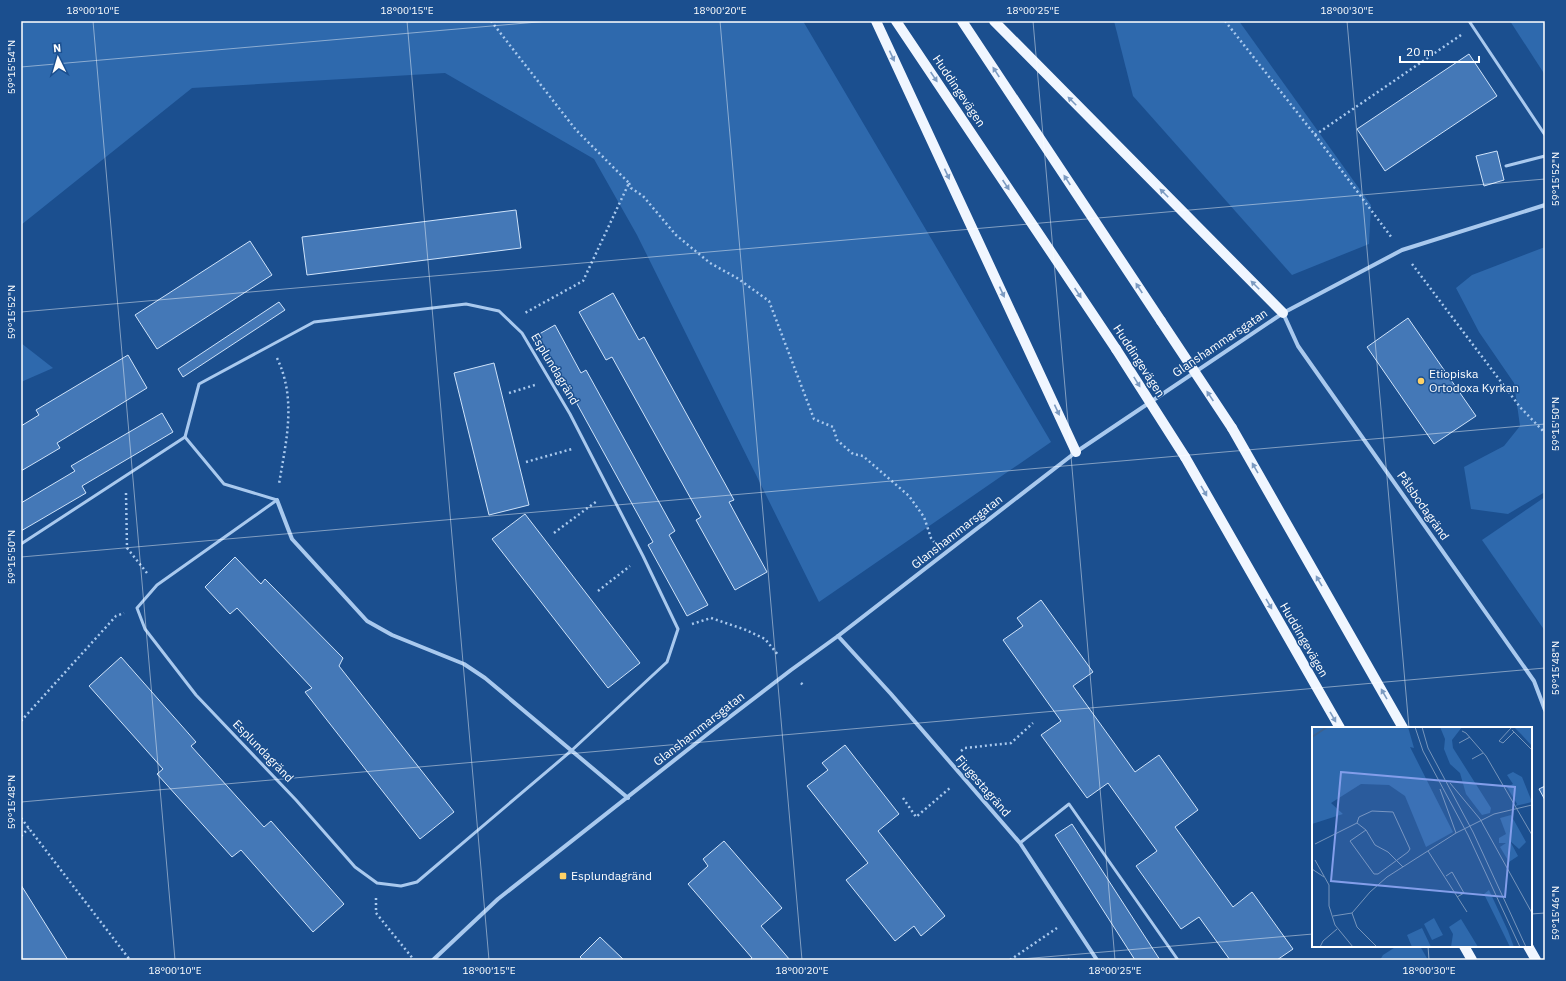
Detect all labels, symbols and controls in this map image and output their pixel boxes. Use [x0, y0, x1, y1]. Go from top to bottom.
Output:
text: 18°00'10"E [66, 4, 120, 17]
text: 18°00'15"E [380, 4, 434, 17]
text: 18°00'20"E [693, 4, 747, 17]
text: 18°00'25"E [1006, 4, 1060, 17]
text: 18°00'30"E [1320, 4, 1374, 17]
north arrow [38, 38, 78, 78]
scale bar [1400, 38, 1479, 64]
text: 59°15'54"N [5, 40, 18, 94]
text: N [53, 41, 62, 55]
text: 20 m [1406, 44, 1434, 59]
one-way arrow [889, 51, 895, 62]
street label: Huddingevägen [930, 52, 989, 130]
one-way arrow [992, 66, 999, 77]
one-way arrow [930, 71, 938, 82]
one-way arrow [1067, 96, 1077, 106]
text: 59°15'52"N [1549, 152, 1562, 206]
one-way arrow [944, 169, 950, 180]
one-way arrow [1063, 175, 1071, 185]
one-way arrow [1002, 179, 1010, 190]
one-way arrow [1159, 188, 1169, 198]
one-way arrow [1251, 280, 1260, 290]
one-way arrow [1135, 283, 1143, 294]
text: 59°15'52"N [5, 285, 18, 339]
one-way arrow [999, 286, 1005, 298]
one-way arrow [1075, 287, 1082, 298]
street label: Glanshammarsgatan [1169, 305, 1270, 380]
street label: Huddingevägen [1110, 322, 1168, 400]
street label: Esplundagränd [528, 330, 583, 407]
place label: Etiopiska Ortodoxa Kyrkan [1429, 366, 1519, 395]
marker: Etiopiska Ortodoxa Kyrkan [1416, 376, 1426, 386]
one-way arrow [1133, 377, 1141, 387]
one-way arrow [1206, 390, 1214, 401]
text: 59°15'50"N [1549, 397, 1562, 451]
one-way arrow [1054, 404, 1060, 416]
one-way arrow [1252, 462, 1258, 474]
street label: Pålsbodagränd [1394, 468, 1453, 543]
one-way arrow [1201, 485, 1207, 497]
street label: Glanshammarsgatan [908, 491, 1005, 572]
text: 59°15'50"N [5, 530, 18, 584]
one-way arrow [1316, 575, 1323, 587]
one-way arrow [1265, 598, 1272, 610]
street label: Huddingevägen [1277, 600, 1332, 680]
text: 59°15'48"N [1549, 641, 1562, 695]
street label: Glanshammarsgatan [650, 688, 747, 769]
one-way arrow [1380, 688, 1387, 700]
one-way arrow [1330, 711, 1337, 723]
street label: Esplundagränd [230, 716, 297, 785]
inset map [1312, 727, 1532, 947]
street label: Fjugestagränd [953, 752, 1014, 819]
text: 59°15'48"N [5, 775, 18, 829]
place label: Esplundagränd [571, 868, 652, 883]
marker: Esplundagränd [558, 871, 568, 881]
text: 59°15'46"N [1549, 886, 1562, 940]
text: 18°00'10"E [148, 964, 202, 977]
text: 18°00'15"E [462, 964, 516, 977]
text: 18°00'20"E [775, 964, 829, 977]
text: 18°00'25"E [1088, 964, 1142, 977]
text: 18°00'30"E [1402, 964, 1456, 977]

